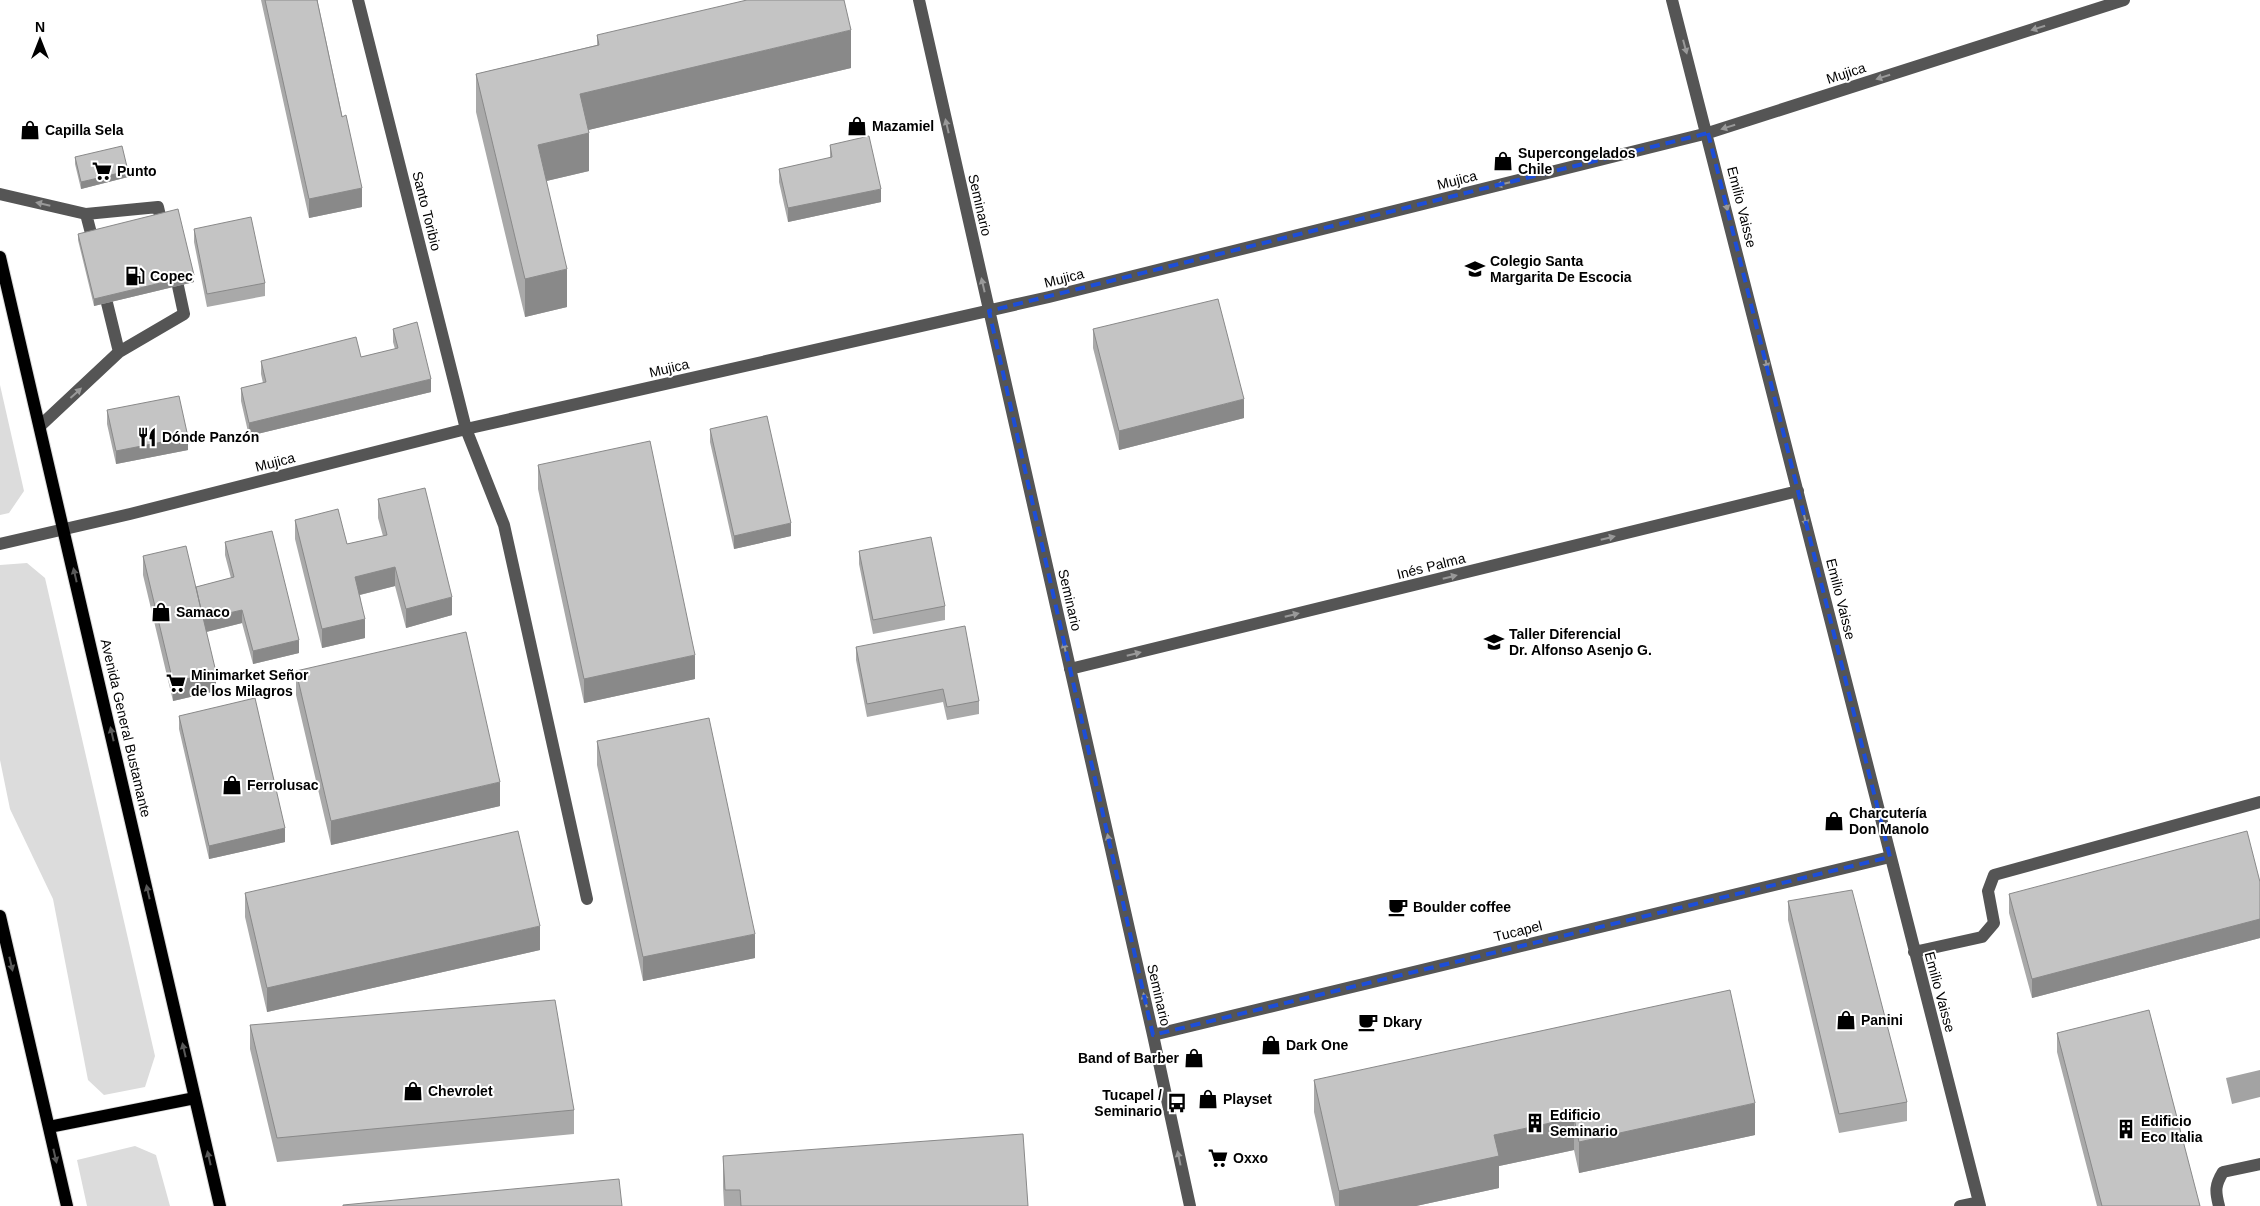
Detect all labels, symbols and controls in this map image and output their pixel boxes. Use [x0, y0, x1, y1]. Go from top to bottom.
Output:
north arrow [15, 15, 65, 65]
text: N [35, 19, 45, 35]
one-way arrow [2030, 24, 2045, 32]
one-way arrow [1681, 40, 1689, 55]
street label: Mujica [1824, 59, 1868, 87]
one-way arrow [1875, 74, 1890, 81]
shop icon: Mazamiel [846, 115, 868, 137]
place label: Mazamiel [872, 118, 934, 134]
shop icon: Capilla Sela [19, 119, 41, 141]
one-way arrow [943, 119, 951, 134]
place label: Capilla Sela [45, 122, 124, 138]
one-way arrow [1720, 123, 1735, 131]
place label: Supercongelados Chile [1518, 145, 1636, 177]
shop icon: Supercongelados Chile [1492, 150, 1514, 172]
supermarket icon: Punto [91, 160, 113, 182]
place label: Punto [117, 163, 157, 179]
street label: Emilio Vaisse [1724, 165, 1760, 249]
street label: Mujica [1435, 167, 1479, 193]
street label: Santo Toribio [409, 170, 445, 253]
street label: Seminario [965, 172, 995, 238]
one-way arrow [1495, 180, 1510, 188]
one-way arrow [1722, 197, 1730, 212]
one-way arrow [36, 200, 51, 208]
place label: Colegio Santa Margarita De Escocia [1490, 253, 1632, 285]
school or university icon: Colegio Santa Margarita De Escocia [1464, 258, 1486, 280]
fuel station icon: Copec [124, 265, 146, 287]
street label: Mujica [1042, 265, 1086, 291]
place label: Copec [150, 268, 193, 284]
one-way arrow [979, 277, 987, 292]
one-way arrow [1762, 354, 1770, 369]
street label: Mujica [647, 356, 691, 380]
one-way arrow [70, 387, 82, 399]
restaurant icon: Dónde Panzón [136, 426, 158, 448]
place label: Dónde Panzón [162, 429, 259, 445]
street label: Mujica [253, 449, 297, 475]
one-way arrow [1802, 512, 1810, 527]
one-way arrow [1600, 534, 1615, 542]
street label: Inés Palma [1395, 550, 1467, 582]
street label: Emilio Vaisse [1823, 557, 1859, 641]
street label: Seminario [1055, 567, 1085, 633]
one-way arrow [71, 568, 79, 583]
one-way arrow [1442, 572, 1457, 580]
shop icon: Samaco [150, 601, 172, 623]
place label: Samaco [176, 604, 230, 620]
one-way arrow [1285, 611, 1300, 619]
place label: Taller Diferencial Dr. Alfonso Asenjo G. [1509, 626, 1652, 658]
school or university icon: Taller Diferencial Dr. Alfonso Asenjo G. [1483, 631, 1505, 653]
street label: Avenida General Bustamante [98, 637, 154, 819]
one-way arrow [1061, 641, 1069, 656]
one-way arrow [1127, 650, 1142, 658]
place label: Minimarket Señor de los Milagros [191, 667, 309, 699]
supermarket icon: Minimarket Señor de los Milagros [165, 672, 187, 694]
one-way arrow [108, 726, 116, 741]
shop icon: Ferrolusac [221, 774, 243, 796]
place label: Ferrolusac [247, 777, 319, 793]
place label: Charcutería Don Manolo [1849, 805, 1929, 837]
shop icon: Charcutería Don Manolo [1823, 810, 1845, 832]
one-way arrow [1105, 834, 1113, 849]
one-way arrow [144, 885, 152, 900]
cafe icon: Boulder coffee [1387, 896, 1409, 918]
place label: Boulder coffee [1413, 899, 1511, 915]
street label: Tucapel [1492, 917, 1544, 945]
street label: Emilio Vaisse [1922, 950, 1959, 1034]
one-way arrow [7, 956, 15, 971]
street label: Seminario [1144, 962, 1174, 1028]
one-way arrow [1141, 992, 1149, 1007]
shop icon: Panini [1835, 1009, 1857, 1031]
cafe icon: Dkary [1357, 1011, 1379, 1033]
place label: Panini [1861, 1012, 1903, 1028]
place label: Dkary [1383, 1014, 1422, 1030]
shop icon: Dark One [1260, 1034, 1282, 1056]
place label: Dark One [1286, 1037, 1348, 1053]
one-way arrow [180, 1043, 188, 1058]
shop icon: Band of Barber [1183, 1047, 1205, 1069]
place label: Band of Barber [1078, 1050, 1180, 1066]
shop icon: Chevrolet [402, 1080, 424, 1102]
place label: Chevrolet [428, 1083, 493, 1099]
place label: Tucapel / Seminario [1094, 1087, 1162, 1119]
shop icon: Playset [1197, 1088, 1219, 1110]
place label: Playset [1223, 1091, 1272, 1107]
bus stop icon: Tucapel / Seminario [1166, 1092, 1188, 1114]
place label: Edificio Seminario [1550, 1107, 1618, 1139]
building icon: Edificio Seminario [1524, 1112, 1546, 1134]
place label: Edificio Eco Italia [2141, 1113, 2203, 1145]
building icon: Edificio Eco Italia [2115, 1118, 2137, 1140]
supermarket icon: Oxxo [1207, 1147, 1229, 1169]
one-way arrow [51, 1148, 59, 1164]
one-way arrow [1175, 1150, 1183, 1166]
place label: Oxxo [1233, 1150, 1268, 1166]
one-way arrow [205, 1151, 213, 1166]

